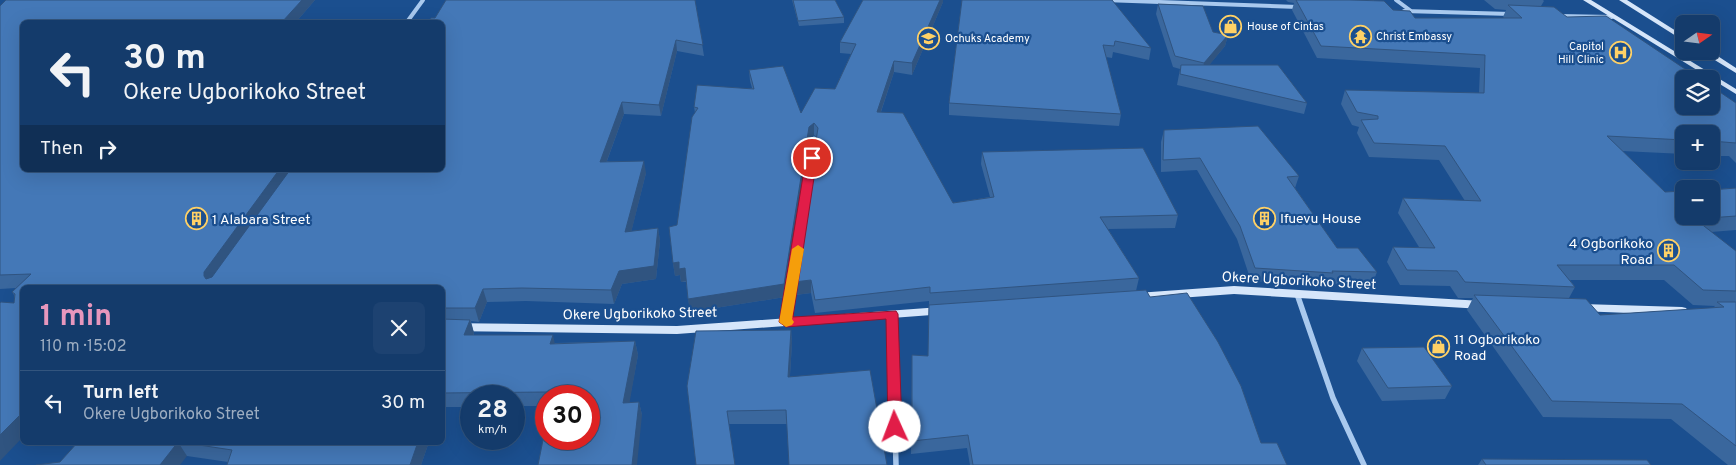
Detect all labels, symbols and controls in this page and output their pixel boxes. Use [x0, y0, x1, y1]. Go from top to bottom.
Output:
shop icon: House of Cintas [1219, 14, 1243, 38]
north arrow [1675, 15, 1720, 60]
map controls [1675, 15, 1720, 225]
place label: House of Cintas [1247, 20, 1324, 34]
temple icon: Christ Embassy [1348, 24, 1372, 48]
school or university icon: Ochuks Academy [917, 26, 941, 50]
place label: Christ Embassy [1376, 30, 1452, 44]
place label: Ochuks Academy [945, 32, 1030, 46]
text: 30 m [123, 37, 206, 81]
icon: left [40, 40, 105, 105]
place label: Capitol Hill Clinic [1558, 40, 1604, 67]
hospital icon: Capitol Hill Clinic [1608, 40, 1632, 64]
button: layers [1675, 70, 1720, 115]
text: Okere Ugborikoko Street [123, 80, 366, 107]
button: + [1675, 125, 1720, 170]
icon: right [93, 135, 121, 163]
text: Then [40, 137, 83, 161]
pin [791, 137, 833, 179]
icon: arrive [798, 144, 826, 172]
button: − [1675, 180, 1720, 225]
building icon: Ifuevu House [1252, 206, 1276, 230]
building icon: 1 Alabara Street [184, 207, 208, 231]
place label: Ifuevu House [1280, 211, 1361, 228]
place label: 1 Alabara Street [212, 212, 310, 229]
place label: 4 Ogborikoko Road [1569, 236, 1653, 269]
building icon: 4 Ogborikoko Road [1657, 239, 1681, 263]
street label: Okere Ugborikoko Street [1221, 269, 1377, 294]
text: 1 min [40, 299, 112, 336]
button: close [373, 302, 425, 354]
street label: Okere Ugborikoko Street [563, 305, 717, 324]
place label: 11 Ogborikoko Road [1454, 332, 1540, 365]
shop icon: 11 Ogborikoko Road [1426, 335, 1450, 359]
text: 110 m · 15:02 [40, 337, 127, 357]
text: Turn left [83, 381, 159, 405]
speed limit sign: 30 [535, 385, 600, 450]
icon: left [40, 389, 68, 417]
text: 30 m [381, 391, 425, 415]
text: 28 [477, 395, 508, 427]
position arrow [868, 400, 920, 452]
text: Okere Ugborikoko Street [83, 405, 260, 425]
text: km/h [478, 422, 507, 438]

